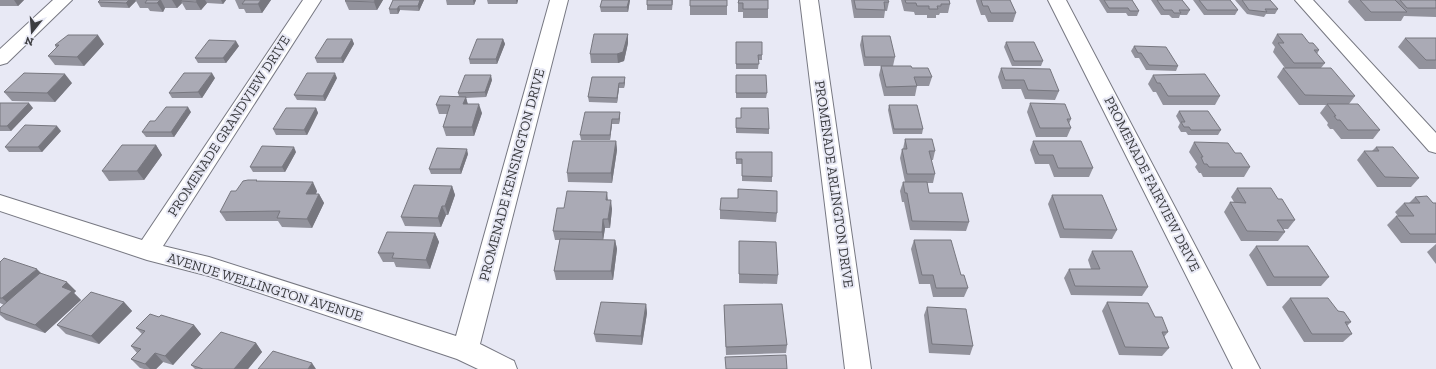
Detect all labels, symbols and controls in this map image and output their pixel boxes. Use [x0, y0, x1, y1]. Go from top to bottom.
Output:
north arrow [12, 12, 52, 52]
street label: PROMENADE GRANDVIEW DRIVE [164, 32, 294, 220]
text: N [23, 33, 35, 49]
street label: PROMENADE KENSINGTON DRIVE [475, 67, 549, 283]
street label: PROMENADE ARLINGTON DRIVE [811, 79, 857, 289]
street label: PROMENADE FAIRVIEW DRIVE [1100, 94, 1204, 274]
street label: AVENUE WELLINGTON AVENUE [165, 249, 365, 325]

